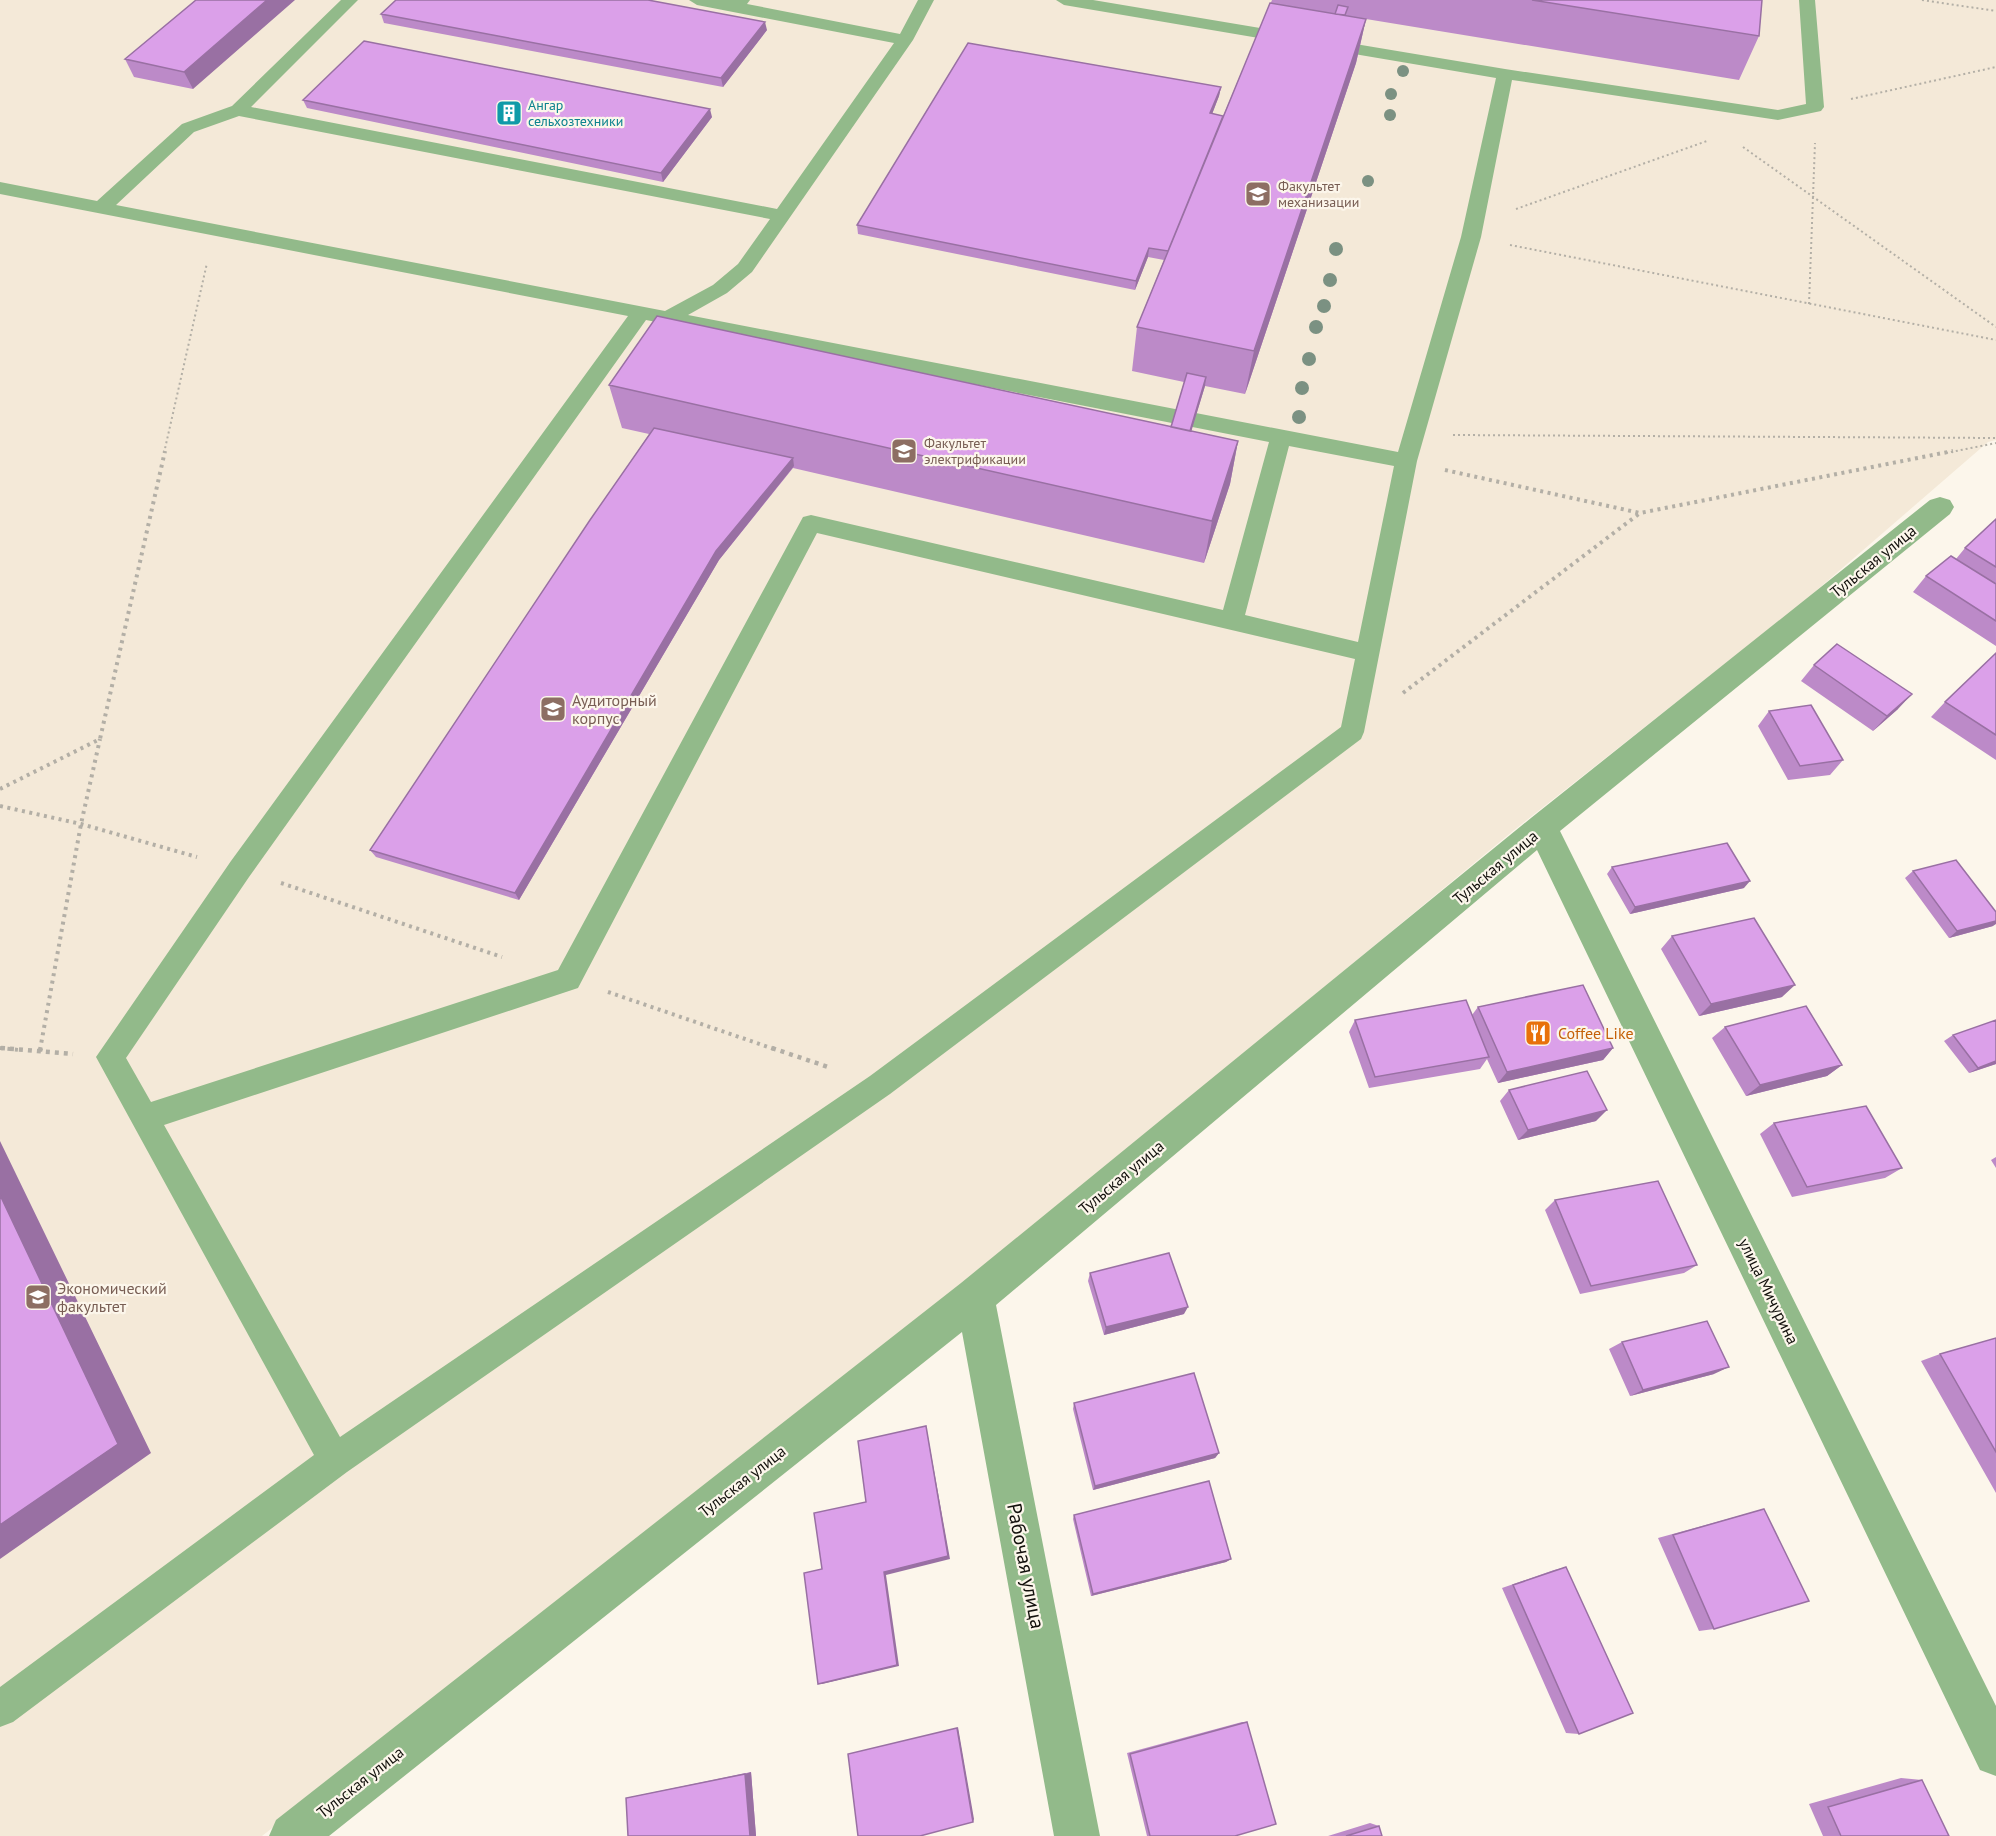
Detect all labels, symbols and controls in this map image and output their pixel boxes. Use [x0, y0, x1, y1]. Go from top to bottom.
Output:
place label: Ангар сельхозтехники [528, 96, 623, 130]
building icon: Ангар сельхозтехники [494, 98, 524, 128]
place label: Факультет механизации [1278, 177, 1359, 211]
school or university icon: Факультет механизации [1243, 179, 1273, 209]
place label: Факультет электрификации [924, 434, 1026, 468]
school or university icon: Факультет электрификации [889, 436, 919, 466]
street label: Тульская улица [1826, 520, 1920, 602]
place label: Аудиторный корпус [572, 690, 657, 728]
school or university icon: Аудиторный корпус [538, 694, 568, 724]
street label: Тульская улица [1448, 826, 1542, 908]
restaurant icon: Coffee Like [1523, 1018, 1553, 1048]
place label: Coffee Like [1558, 1023, 1634, 1043]
street label: Тульская улица [1074, 1136, 1168, 1218]
street label: улица Мичурина [1735, 1235, 1803, 1347]
place label: Экономический факультет [57, 1278, 167, 1316]
school or university icon: Экономический факультет [23, 1282, 53, 1312]
street label: Тульская улица [695, 1441, 789, 1521]
street label: Рабочая улица [1001, 1501, 1051, 1631]
street label: Тульская улица [313, 1742, 407, 1822]

